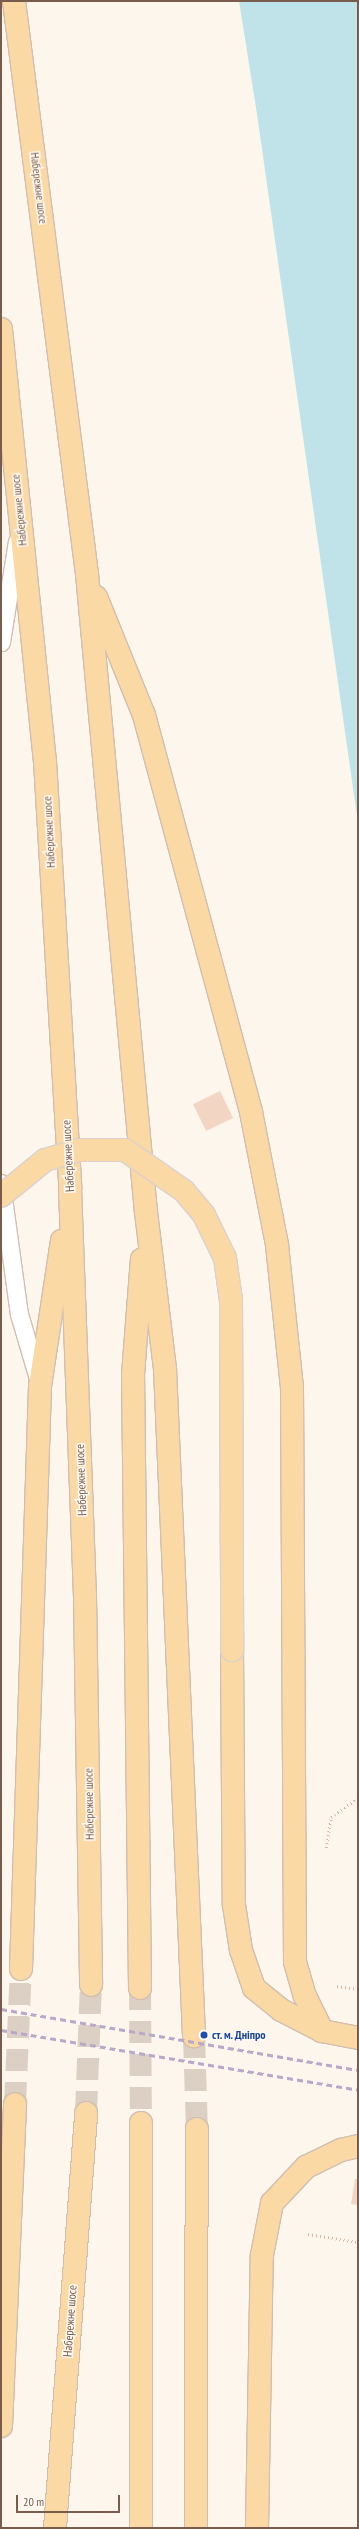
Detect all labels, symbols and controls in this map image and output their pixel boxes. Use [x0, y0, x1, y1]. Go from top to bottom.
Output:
street label: Набережне шосе [27, 151, 51, 225]
street label: Набережне шосе [8, 473, 30, 547]
street label: Набережне шосе [40, 796, 58, 868]
street label: Набережне шосе [59, 1120, 77, 1192]
street label: Набережне шосе [73, 1444, 89, 1516]
street label: Набережне шосе [81, 1768, 97, 1840]
place label: ст. м. Дніпро [212, 2028, 267, 2042]
marker: ст. м. Дніпро [199, 2030, 209, 2040]
street label: Набережне шосе [60, 2285, 80, 2357]
scale bar [18, 2487, 122, 2513]
text: 20 m [23, 2494, 44, 2509]

